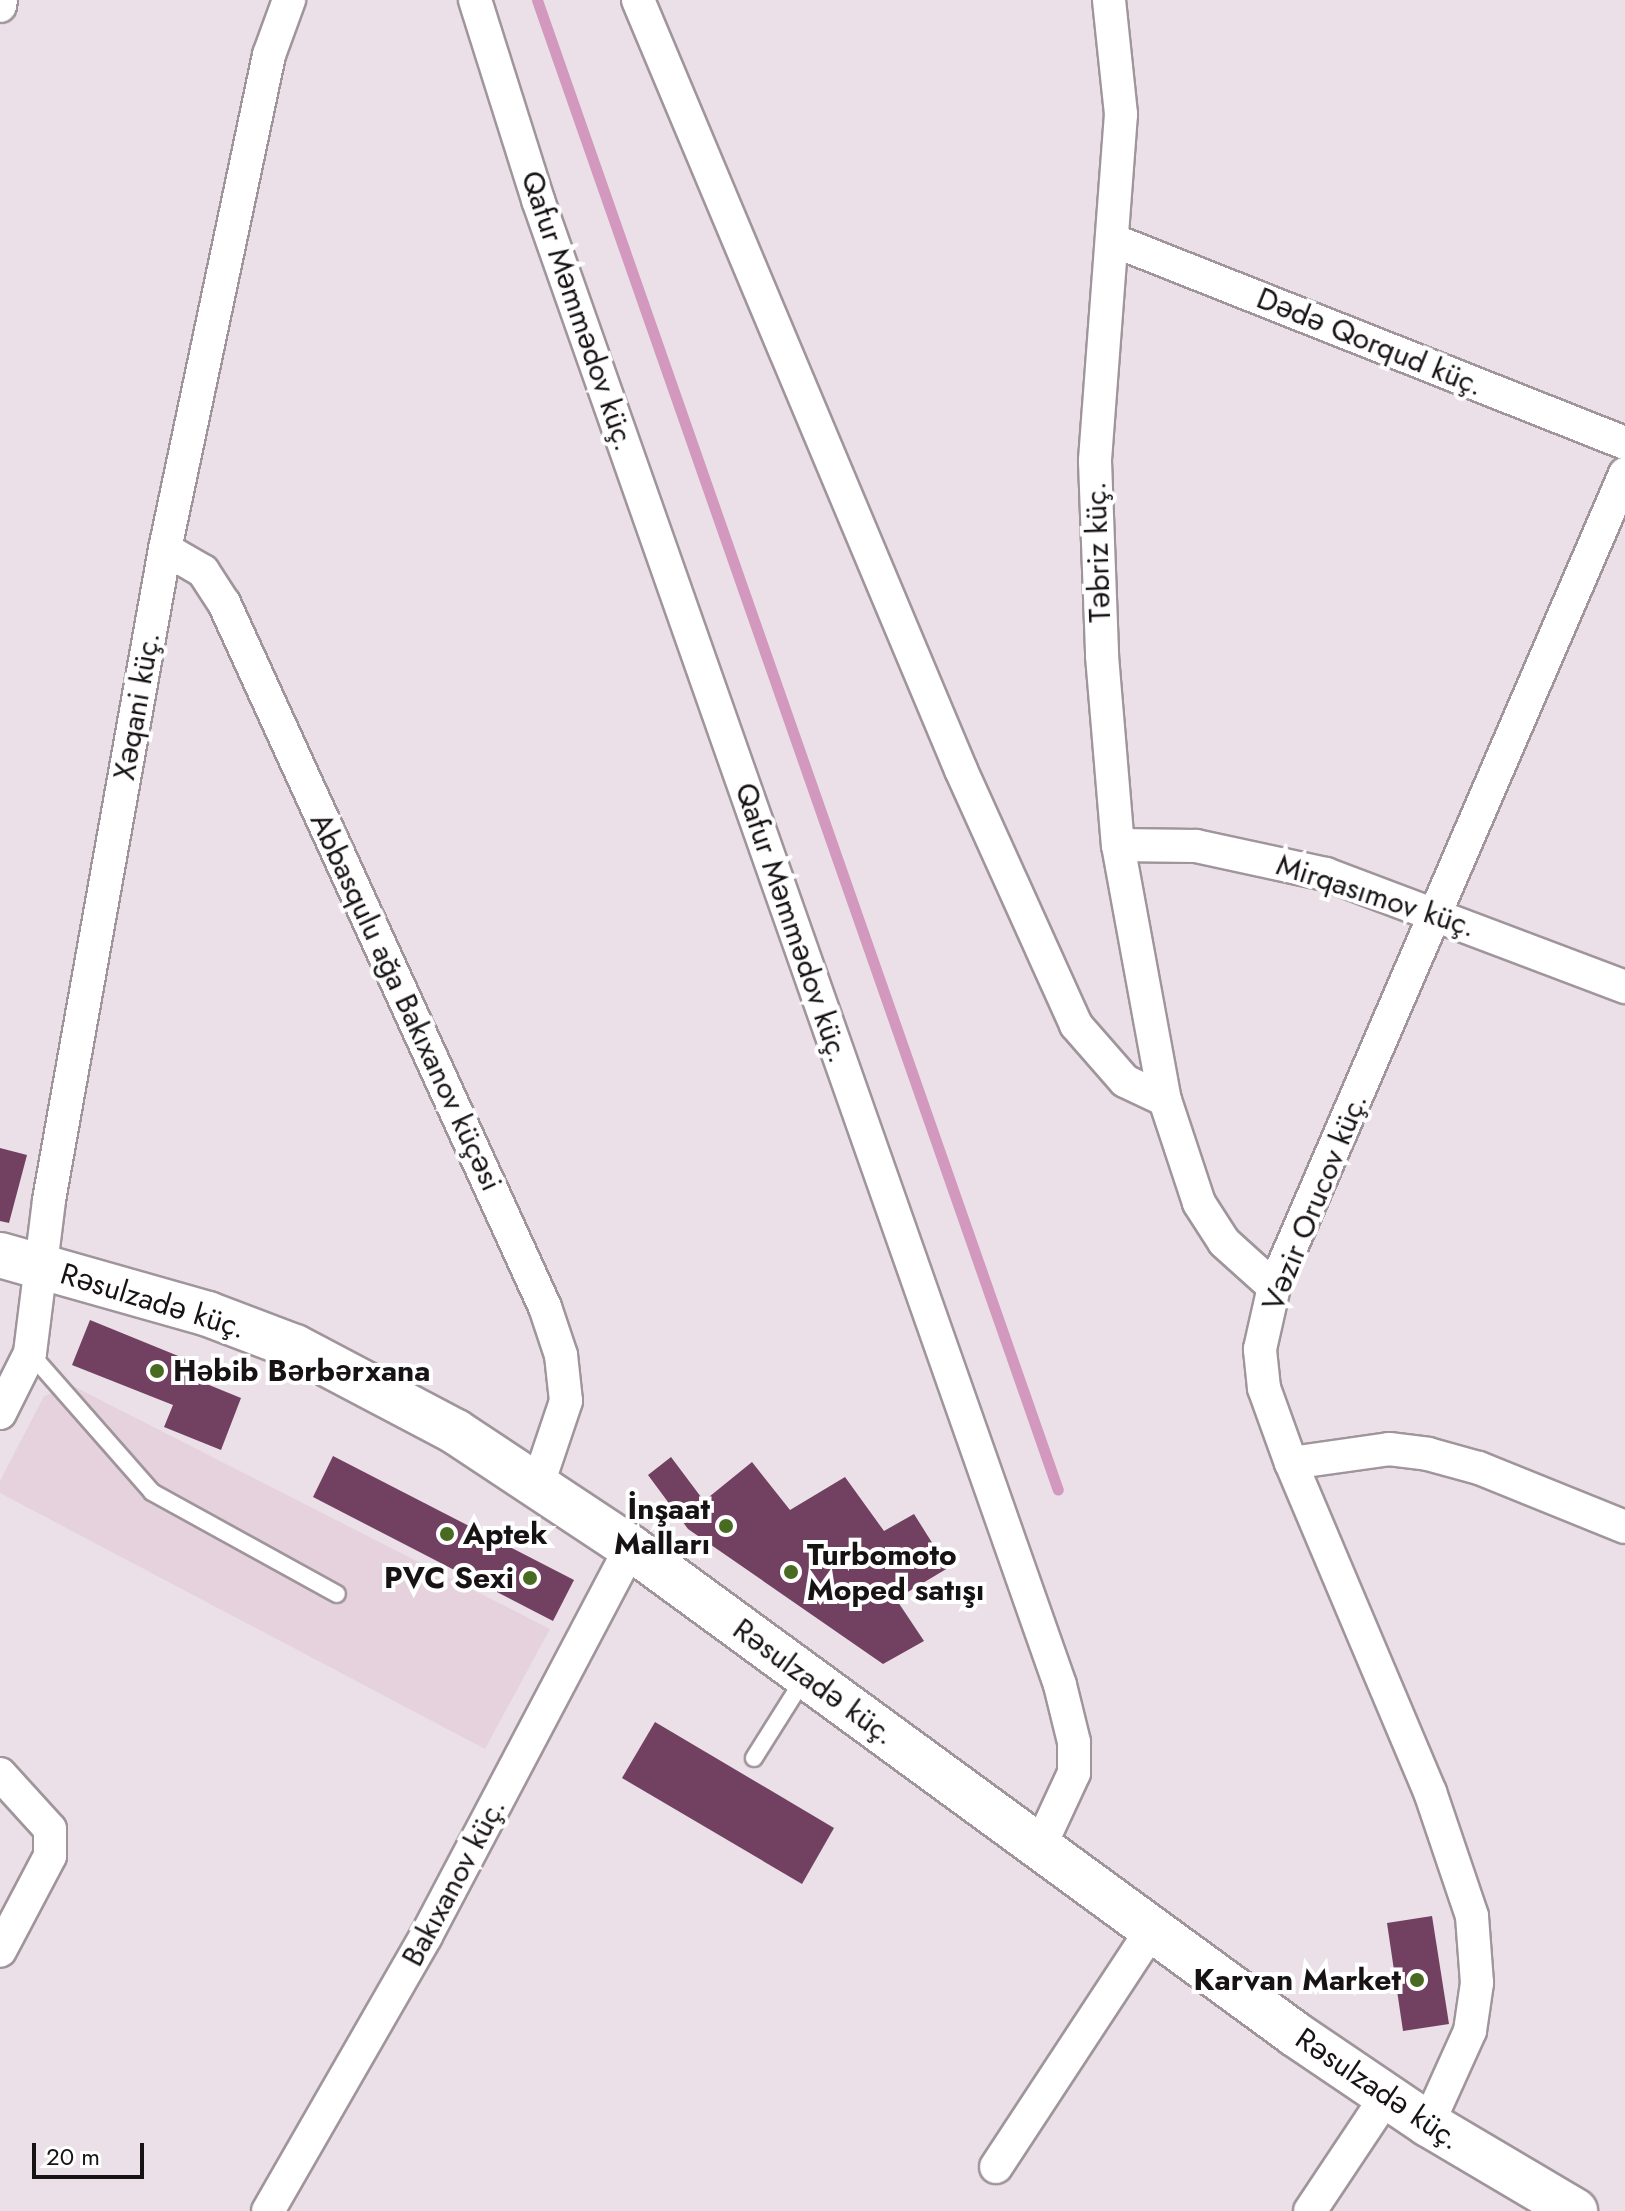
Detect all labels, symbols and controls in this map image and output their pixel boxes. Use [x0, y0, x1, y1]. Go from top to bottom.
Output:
street label: Qafur Məmmədov küç. [513, 166, 643, 456]
street label: Dədə Qorqud küç. [1252, 280, 1488, 404]
street label: Təbriz küç. [1078, 481, 1118, 623]
street label: Xəqani küç. [106, 629, 168, 783]
street label: Qafur Məmmədov küç. [727, 778, 857, 1068]
street label: Abbasqulu ağa Bakıxanov küçəsi [302, 807, 510, 1197]
street label: Mirqasımov küç. [1272, 847, 1480, 945]
street label: Vəzir Orucov küç. [1255, 1088, 1375, 1316]
street label: Rəsulzadə küç. [56, 1256, 250, 1346]
place label: Həbib Bərbərxana [173, 1353, 430, 1389]
marker: Həbib Bərbərxana [148, 1362, 166, 1380]
place label: İnşaat Malları [614, 1491, 710, 1562]
place label: Aptek [463, 1516, 548, 1552]
marker: İnşaat Malları [717, 1517, 735, 1535]
marker: Aptek [438, 1525, 456, 1543]
place label: Turbomoto Moped satışı [807, 1537, 984, 1608]
place label: PVC Sexi [384, 1560, 514, 1596]
marker: Turbomoto Moped satışı [782, 1563, 800, 1581]
marker: PVC Sexi [521, 1569, 539, 1587]
street label: Rəsulzadə küç. [726, 1611, 902, 1753]
street label: Bakıxanov küç. [395, 1792, 513, 1972]
place label: Karvan Market [1194, 1962, 1401, 1998]
marker: Karvan Market [1408, 1971, 1426, 1989]
street label: Rəsulzadə küç. [1289, 2021, 1467, 2157]
scale bar [36, 2127, 148, 2177]
text: 20 m [46, 2139, 100, 2174]

